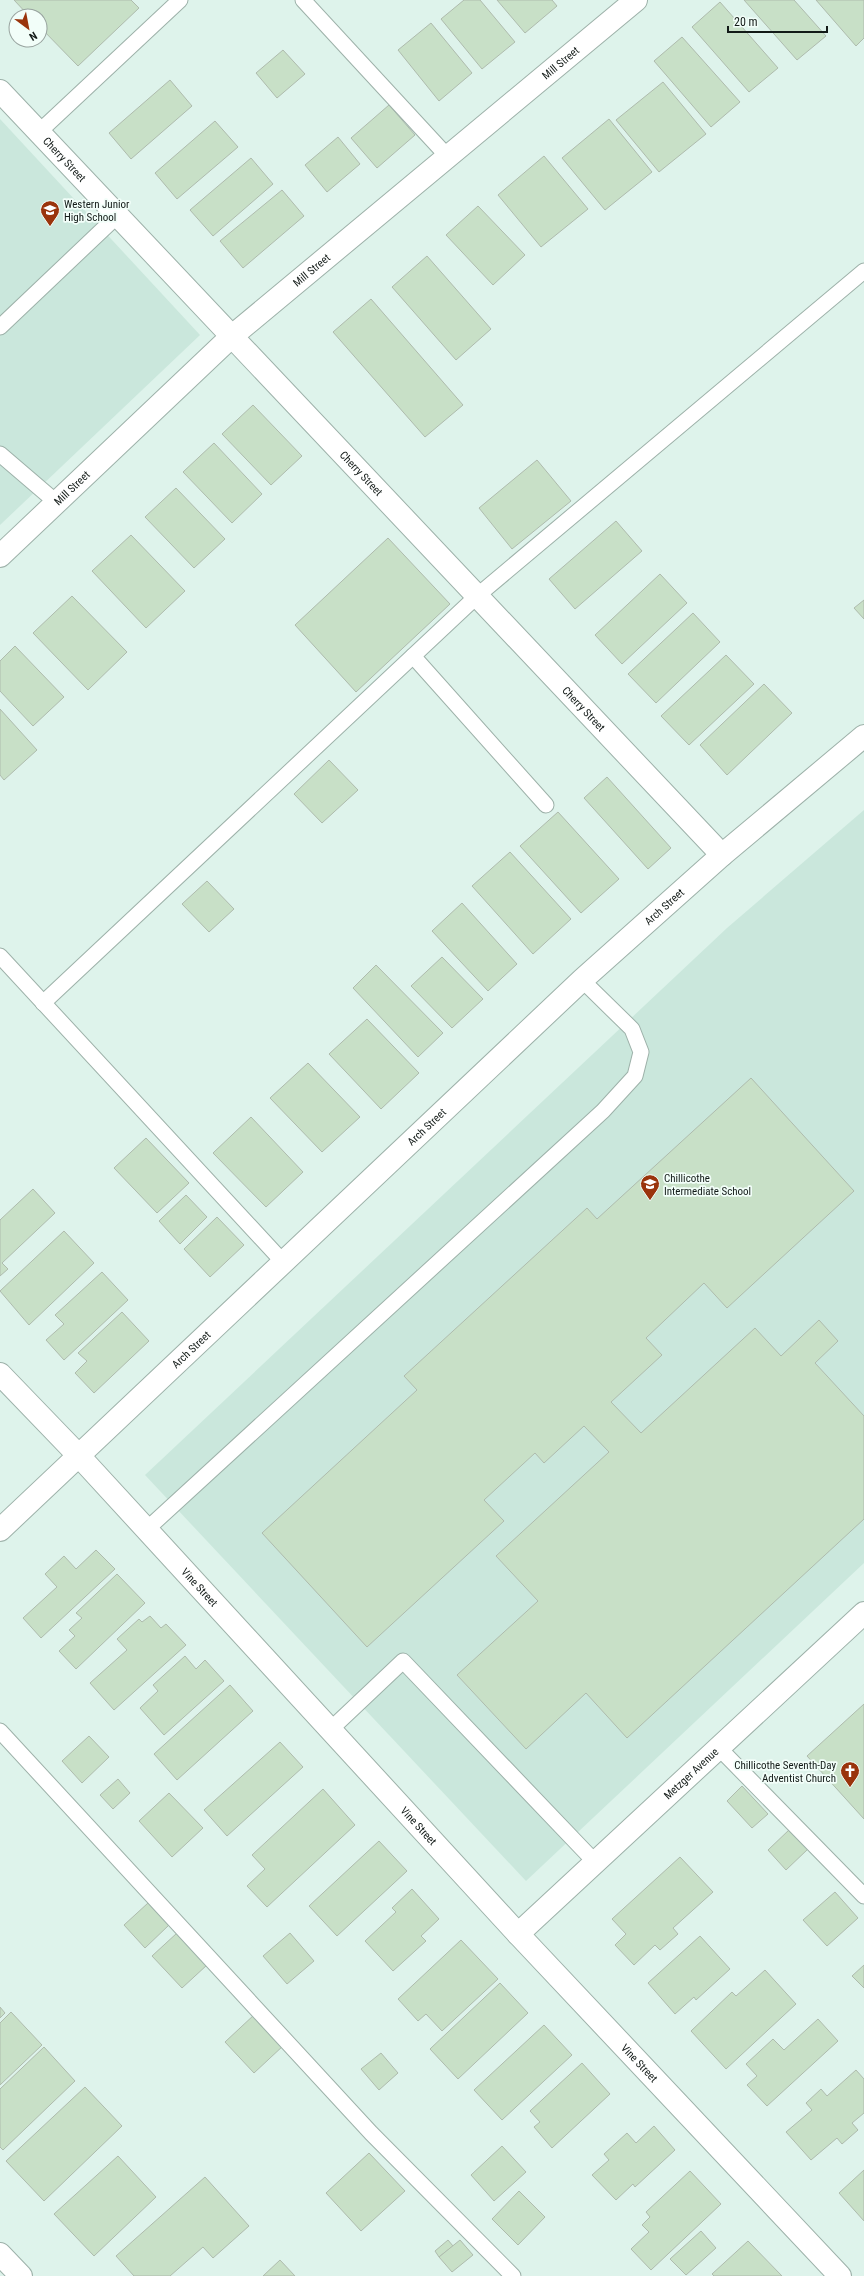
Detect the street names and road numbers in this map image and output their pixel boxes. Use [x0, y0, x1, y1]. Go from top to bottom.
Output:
street label: Mill Street [539, 44, 582, 82]
street label: Cherry Street [40, 134, 89, 184]
street label: Mill Street [290, 251, 333, 289]
street label: Cherry Street [337, 448, 385, 498]
street label: Mill Street [51, 468, 92, 508]
street label: Cherry Street [560, 684, 608, 734]
street label: Arch Street [642, 886, 687, 928]
street label: Arch Street [405, 1105, 449, 1148]
street label: Arch Street [169, 1328, 213, 1371]
street label: Vine Street [179, 1565, 220, 1609]
street label: Metzger Avenue [661, 1745, 721, 1802]
street label: Vine Street [398, 1804, 440, 1848]
street label: Vine Street [618, 2041, 660, 2085]

